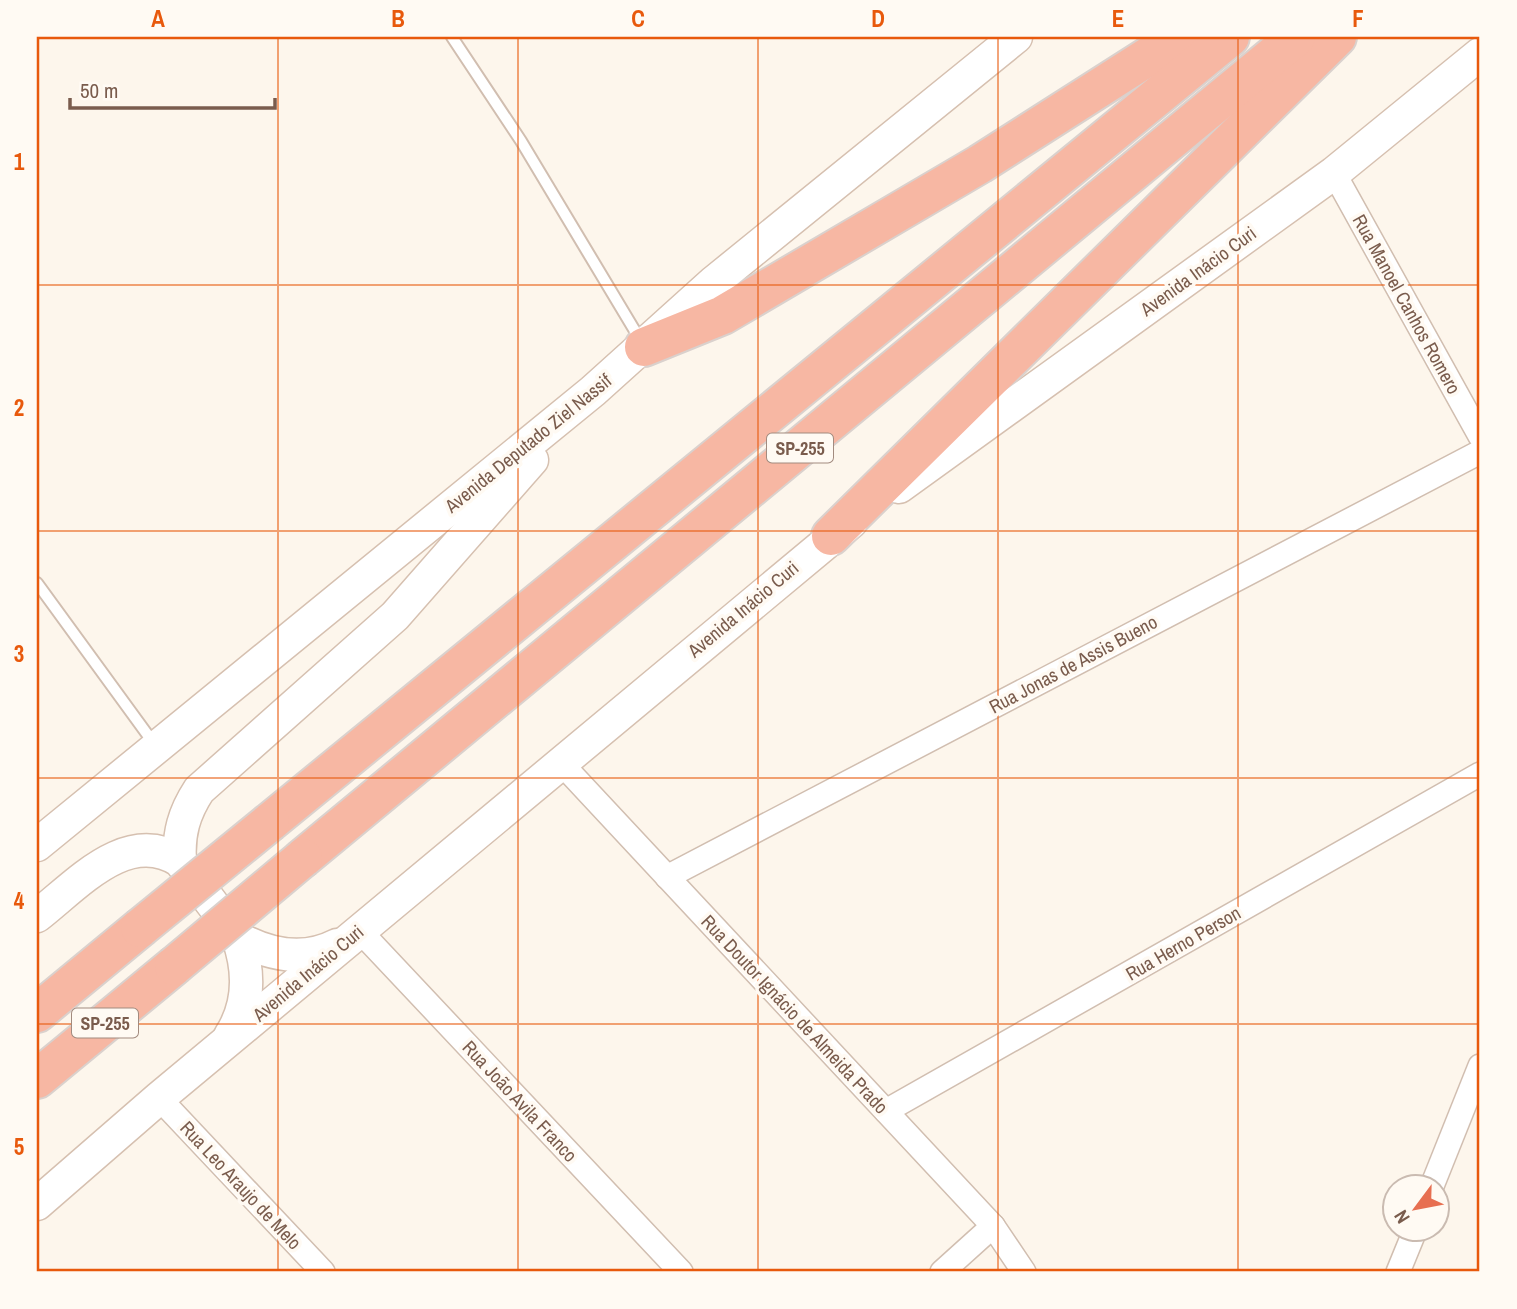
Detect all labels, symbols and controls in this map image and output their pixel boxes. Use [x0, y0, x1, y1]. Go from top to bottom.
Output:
text: A [151, 3, 165, 34]
text: B [391, 3, 405, 34]
text: C [631, 3, 645, 34]
text: D [871, 3, 885, 34]
text: E [1112, 3, 1124, 34]
text: F [1352, 3, 1364, 34]
scale bar [70, 66, 275, 110]
text: 50 m [80, 76, 118, 105]
text: 1 [14, 146, 25, 177]
street label: Rua Manoel Canhos Romero [1347, 209, 1467, 399]
street label: Avenida Inácio Curi [1134, 220, 1261, 323]
street label: Avenida Deputado Ziel Nassif [438, 367, 617, 519]
text: 2 [14, 392, 24, 423]
road number: SP-255 [767, 434, 833, 462]
street label: Avenida Inácio Curi [681, 555, 804, 664]
street label: Rua Jonas de Assis Bueno [984, 609, 1162, 719]
text: 3 [14, 638, 24, 669]
text: 4 [14, 885, 25, 916]
street label: Rua Herno Person [1121, 899, 1245, 987]
street label: Rua Doutor Ignácio de Almeida Prado [696, 909, 894, 1119]
street label: Avenida Inácio Curi [246, 919, 369, 1028]
road number: SP-255 [72, 1008, 138, 1038]
street label: Rua João Avila Franco [457, 1035, 583, 1167]
street label: Rua Leo Araujo de Melo [174, 1115, 308, 1255]
text: 5 [14, 1131, 24, 1162]
north arrow [1380, 1172, 1450, 1242]
text: N [1388, 1205, 1416, 1229]

